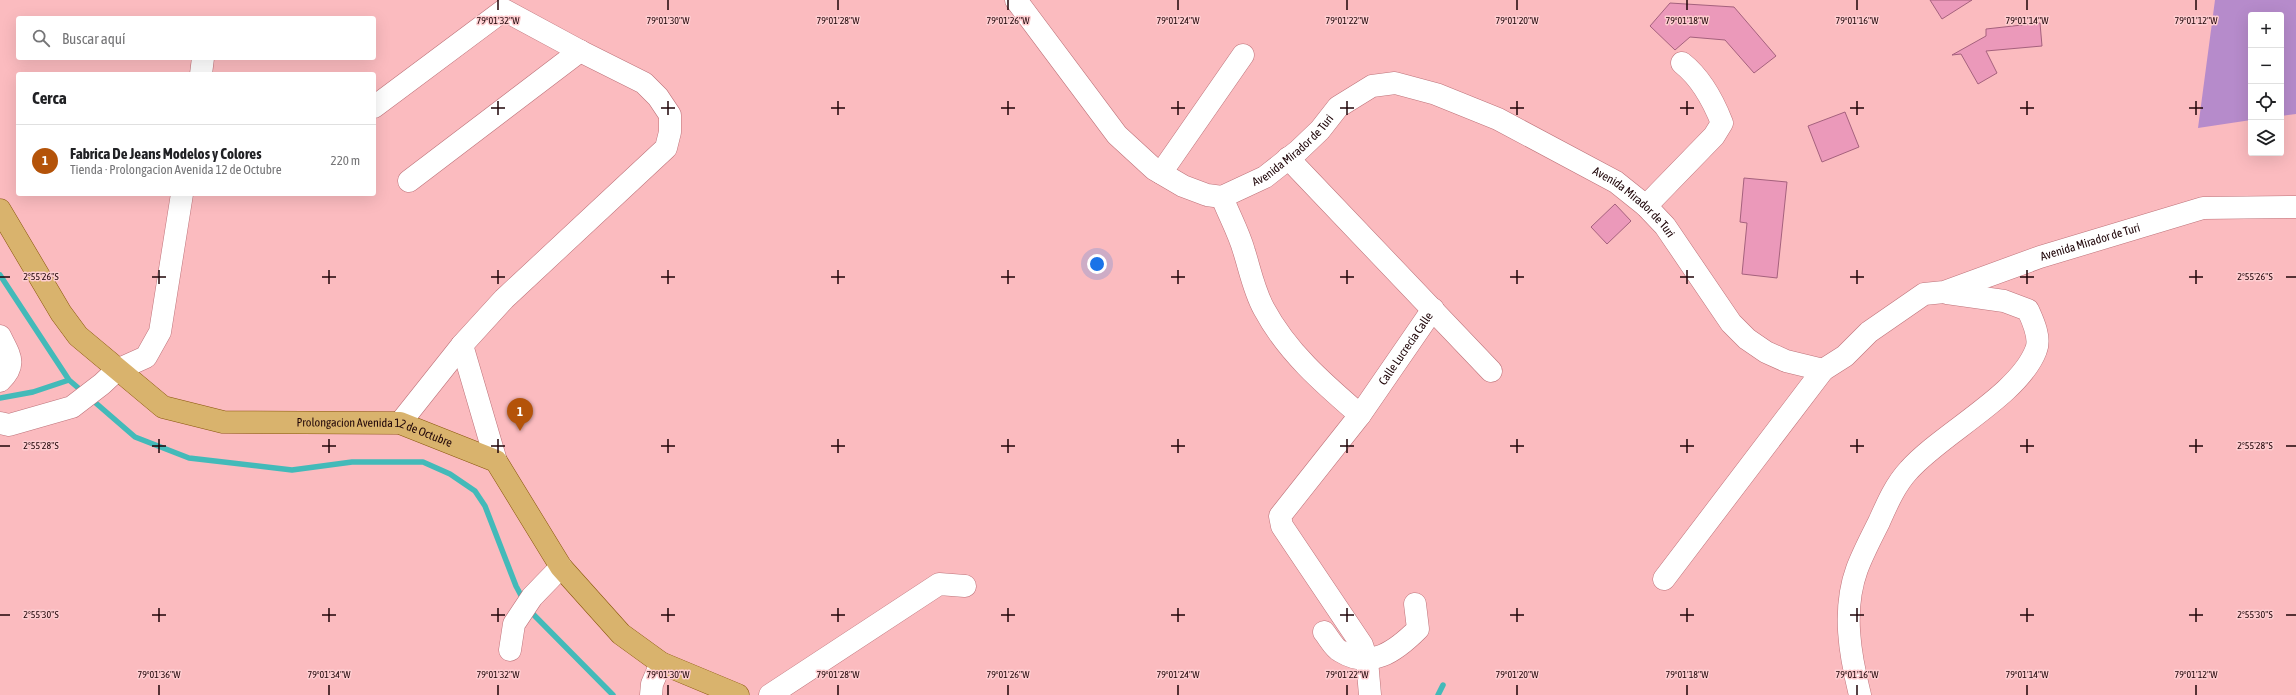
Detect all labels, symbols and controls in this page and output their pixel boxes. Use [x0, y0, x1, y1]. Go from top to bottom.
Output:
map controls [2248, 12, 2284, 156]
button: + [2248, 12, 2284, 48]
text: 79°01'32"W [476, 15, 520, 26]
text: 79°01'30"W [646, 15, 690, 26]
text: 79°01'28"W [816, 15, 860, 26]
text: 79°01'26"W [986, 15, 1030, 26]
text: 79°01'24"W [1156, 15, 1200, 26]
text: 79°01'22"W [1325, 15, 1369, 26]
text: 79°01'20"W [1495, 15, 1539, 26]
text: 79°01'18"W [1665, 15, 1709, 26]
text: 79°01'16"W [1835, 15, 1879, 26]
text: 79°01'14"W [2005, 15, 2049, 26]
text: 79°01'12"W [2174, 15, 2218, 26]
search box [16, 16, 376, 60]
icon: search [30, 27, 52, 49]
text: Buscar aquí [62, 30, 125, 47]
button: − [2248, 48, 2284, 84]
button: locate [2248, 84, 2284, 120]
text: Cerca [32, 88, 67, 108]
street label: Avenida Mirador de Turi [1250, 112, 1336, 189]
button: layers [2248, 120, 2284, 156]
text: Fabrica De Jeans Modelos y Colores [70, 145, 261, 162]
text: 1 [42, 153, 48, 168]
text: 220 m [331, 153, 360, 168]
text: Tienda · Prolongacion Avenida 12 de Octubre [70, 162, 282, 177]
street label: Avenida Mirador de Turi [1590, 164, 1678, 240]
street label: Avenida Mirador de Turi [2039, 220, 2142, 264]
your location [1087, 254, 1107, 274]
text: 2°55'26"S [23, 271, 59, 282]
text: 2°55'26"S [2237, 271, 2273, 282]
street label: Calle Lucrecia Calle [1376, 309, 1436, 388]
pin: 1 [507, 398, 533, 431]
street label: Prolongacion Avenida 12 de Octubre [296, 415, 454, 450]
text: 2°55'28"S [23, 440, 59, 451]
text: 2°55'28"S [2237, 440, 2273, 451]
text: 2°55'30"S [23, 609, 59, 620]
text: 2°55'30"S [2237, 609, 2273, 620]
text: 79°01'36"W [137, 669, 181, 680]
text: 79°01'34"W [307, 669, 351, 680]
text: 79°01'32"W [476, 669, 520, 680]
text: 79°01'30"W [646, 669, 690, 680]
text: 79°01'28"W [816, 669, 860, 680]
text: 79°01'26"W [986, 669, 1030, 680]
text: 79°01'24"W [1156, 669, 1200, 680]
text: 79°01'22"W [1325, 669, 1369, 680]
text: 79°01'20"W [1495, 669, 1539, 680]
text: 79°01'18"W [1665, 669, 1709, 680]
text: 79°01'16"W [1835, 669, 1879, 680]
text: 79°01'14"W [2005, 669, 2049, 680]
text: 79°01'12"W [2174, 669, 2218, 680]

